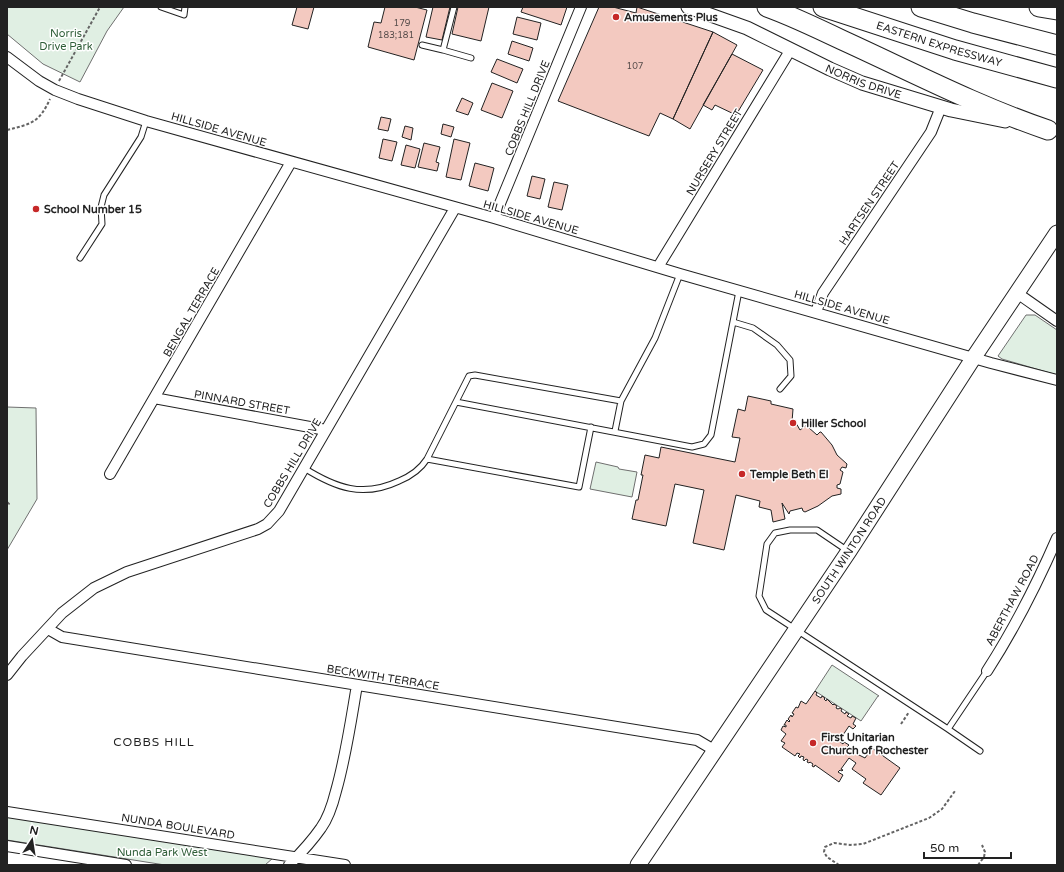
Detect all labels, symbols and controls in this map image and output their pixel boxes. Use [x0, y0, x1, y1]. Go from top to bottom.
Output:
place label: Amusements Plus [624, 11, 718, 24]
marker: Amusements Plus [611, 12, 621, 22]
house number: 179 [394, 18, 411, 29]
street label: EASTERN EXPRESSWAY [875, 19, 1003, 70]
park label: Norris Drive Park [39, 27, 93, 53]
house number: 183;181 [378, 30, 414, 41]
street label: COBBS HILL DRIVE [502, 58, 553, 158]
house number: 107 [627, 61, 644, 72]
street label: NORRIS DRIVE [823, 62, 903, 102]
street label: NURSERY STREET [684, 107, 745, 198]
street label: HILLSIDE AVENUE [170, 110, 268, 149]
street label: HARTSEN STREET [837, 159, 902, 248]
street label: HILLSIDE AVENUE [482, 198, 580, 237]
place label: School Number 15 [44, 203, 142, 216]
marker: School Number 15 [31, 204, 41, 214]
street label: BENGAL TERRACE [160, 265, 222, 359]
street label: HILLSIDE AVENUE [793, 288, 891, 327]
street label: PINNARD STREET [193, 388, 291, 417]
street label: COBBS HILL DRIVE [261, 416, 324, 510]
place label: Hiller School [801, 417, 866, 430]
marker: Hiller School [788, 418, 798, 428]
place label: Temple Beth El [749, 468, 829, 482]
marker: Temple Beth El [737, 469, 747, 479]
street label: SOUTH WINTON ROAD [809, 495, 889, 606]
street label: ABERTHAW ROAD [983, 553, 1042, 648]
street label: BECKWITH TERRACE [326, 662, 440, 693]
place label: First Unitarian Church of Rochester [821, 731, 929, 757]
district label: COBBS HILL [113, 735, 195, 749]
marker: First Unitarian Church of Rochester [808, 738, 818, 748]
street label: NUNDA BOULEVARD [120, 811, 236, 842]
north arrow [12, 820, 52, 860]
text: N [28, 823, 40, 838]
scale bar [924, 834, 1011, 860]
text: 50 m [930, 841, 959, 855]
park label: Nunda Park West [117, 846, 207, 859]

